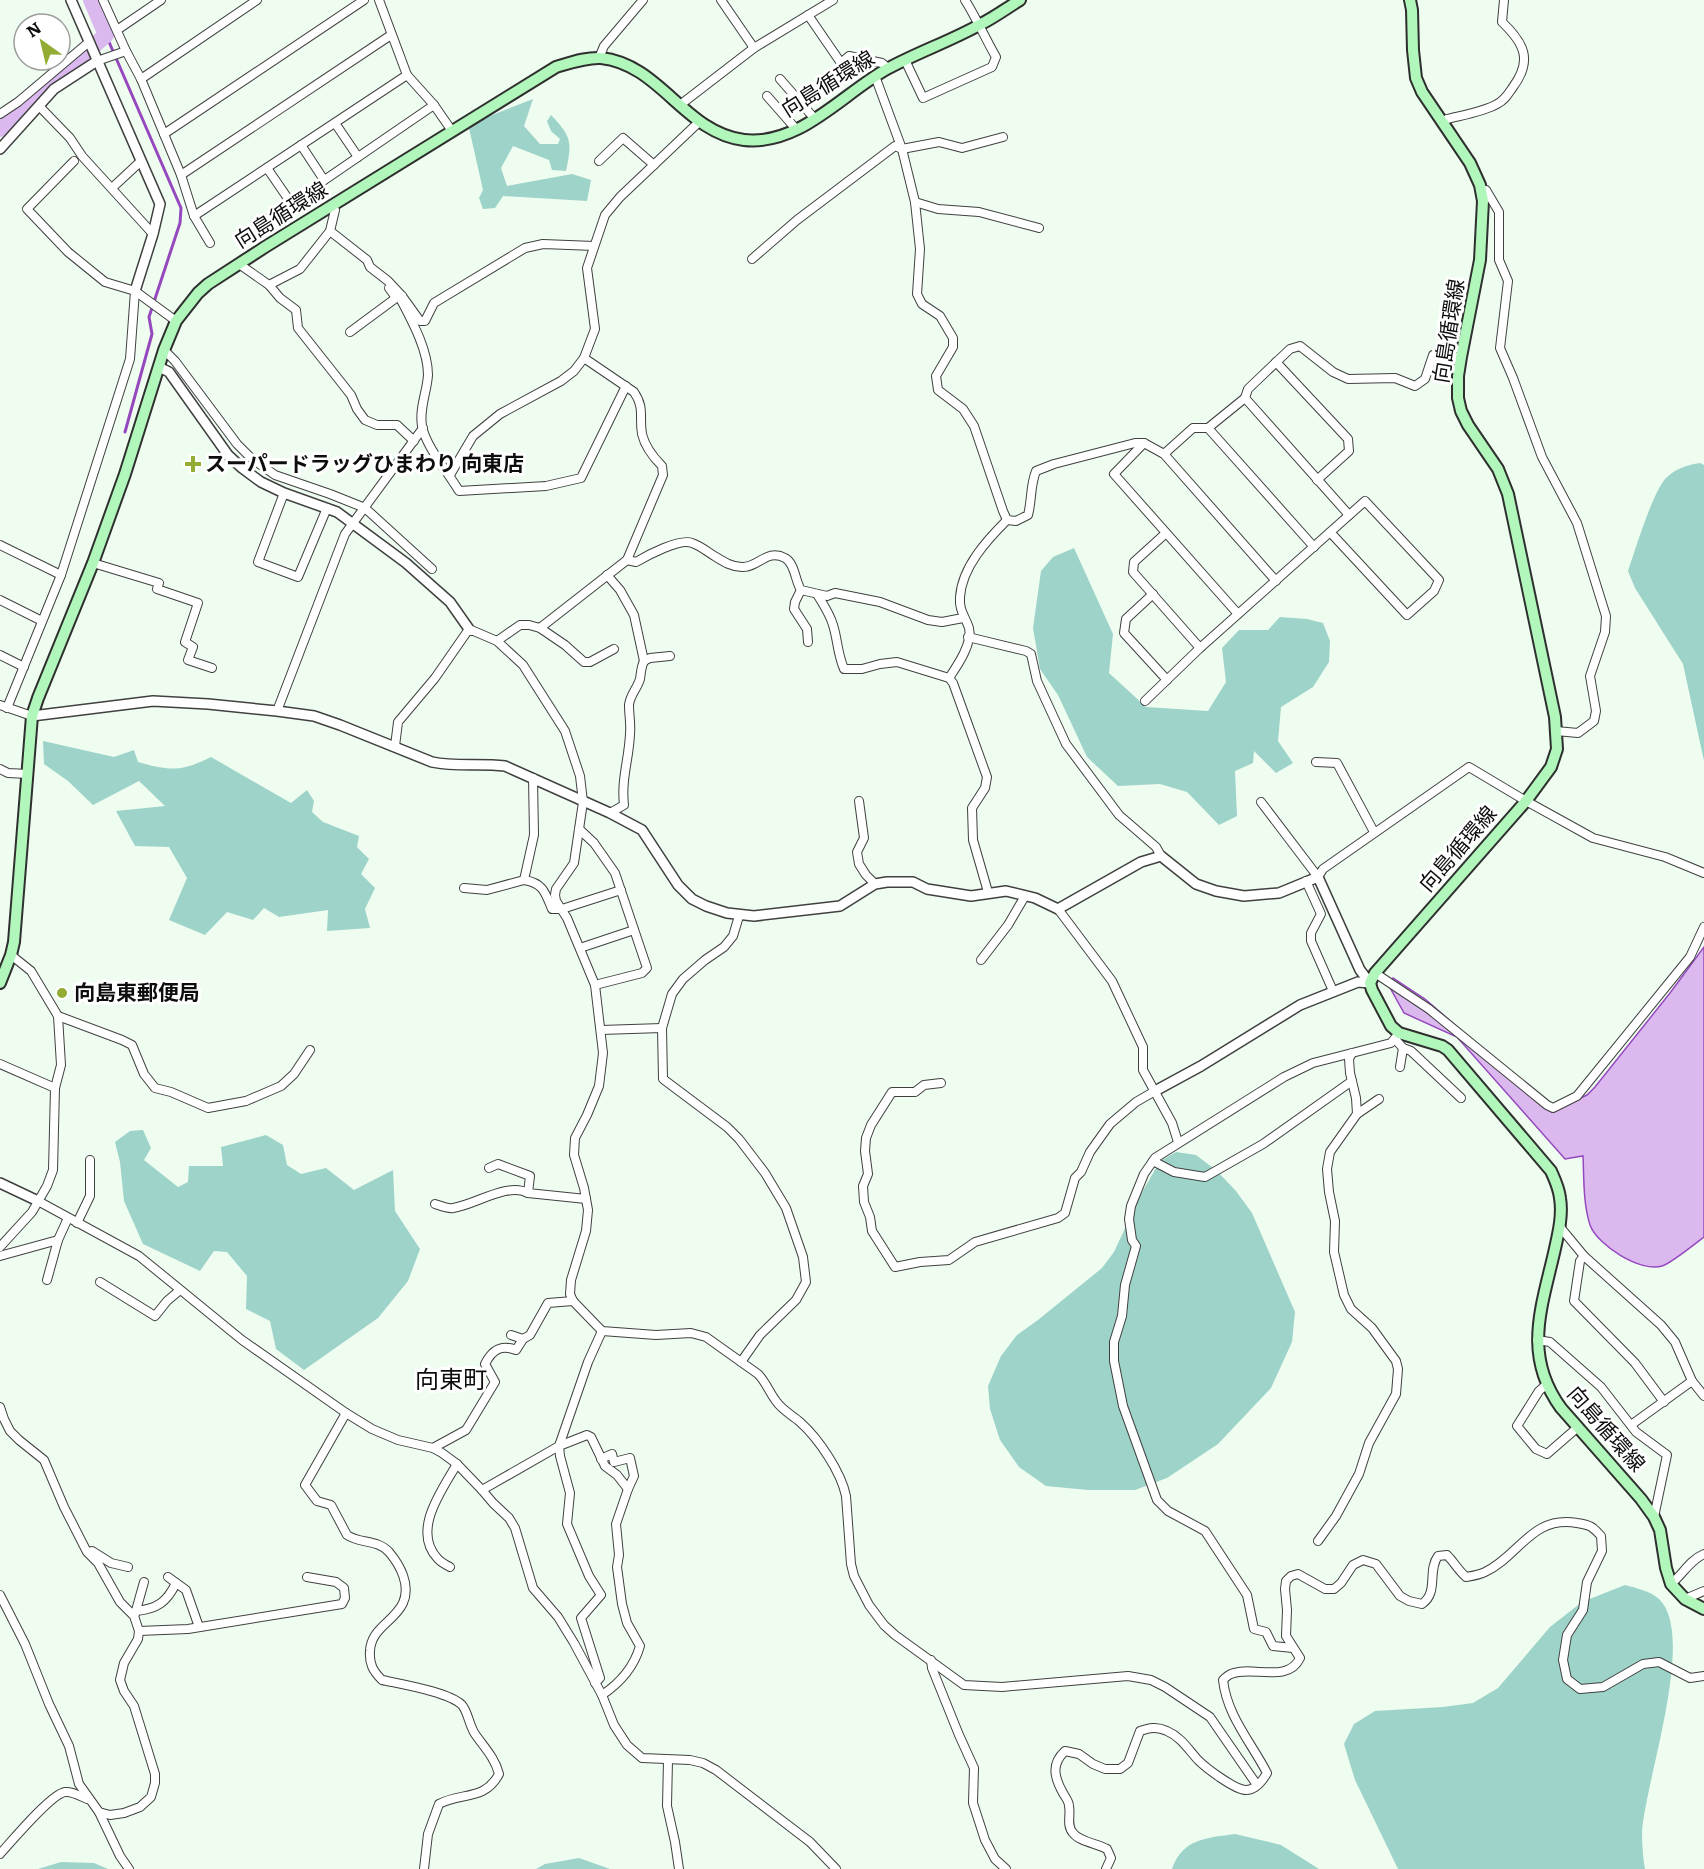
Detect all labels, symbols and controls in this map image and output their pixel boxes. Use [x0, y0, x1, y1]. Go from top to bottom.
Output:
north arrow [12, 12, 72, 72]
text: N [21, 15, 45, 42]
street label: 向島循環線 [774, 41, 879, 123]
street label: 向島循環線 [227, 172, 332, 254]
street label: 向島循環線 [1423, 276, 1470, 385]
place label: スーパードラッグひまわり 向東店 [205, 446, 524, 477]
marker: スーパードラッグひまわり 向東店 [186, 457, 200, 471]
street label: 向島循環線 [1410, 798, 1502, 897]
place label: 向島東郵便局 [74, 975, 200, 1006]
marker: 向島東郵便局 [55, 986, 69, 1000]
district label: 向東町 [415, 1360, 487, 1395]
street label: 向島循環線 [1562, 1378, 1654, 1477]

